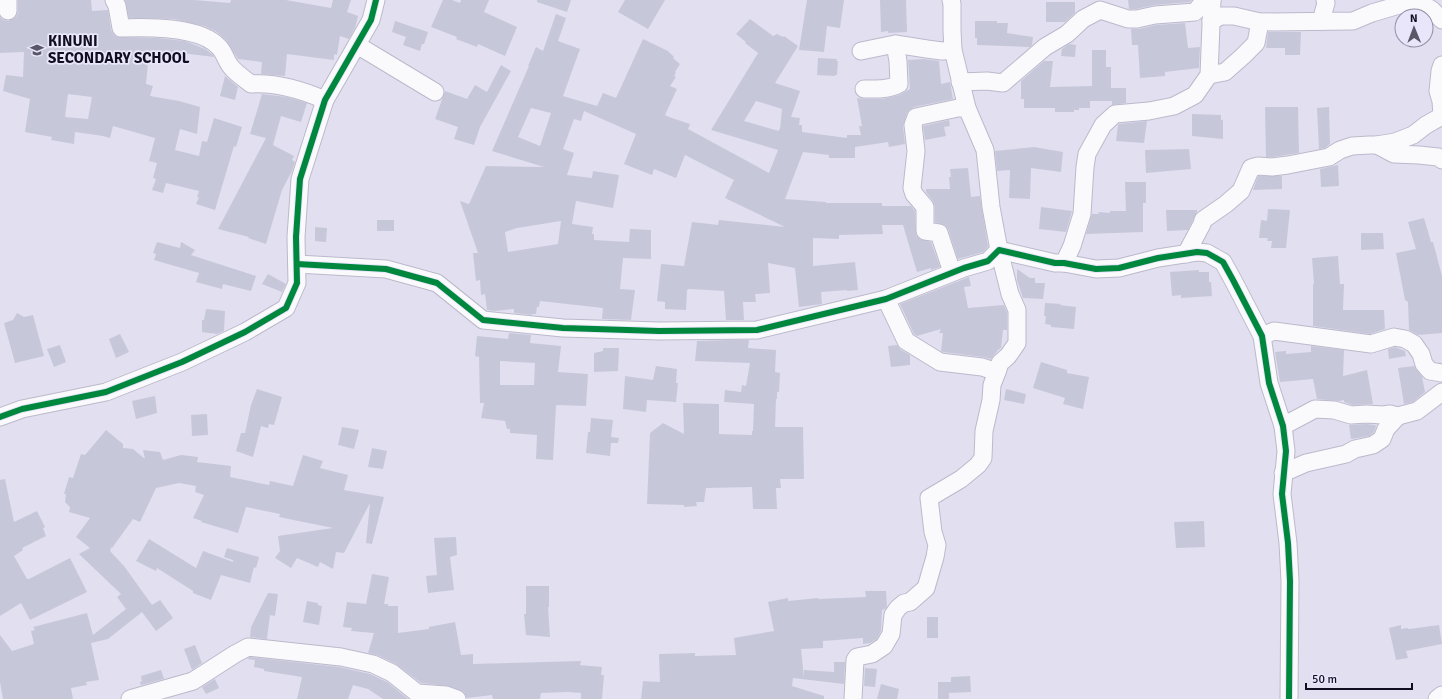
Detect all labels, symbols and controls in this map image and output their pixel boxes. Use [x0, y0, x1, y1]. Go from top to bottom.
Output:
north arrow [1394, 8, 1434, 48]
text: N [1410, 12, 1418, 25]
place label: KINUNI SECONDARY SCHOOL [48, 32, 190, 67]
school or university icon: KINUNI SECONDARY SCHOOL [29, 42, 45, 58]
scale bar [1306, 665, 1412, 691]
text: 50 m [1312, 672, 1337, 687]

